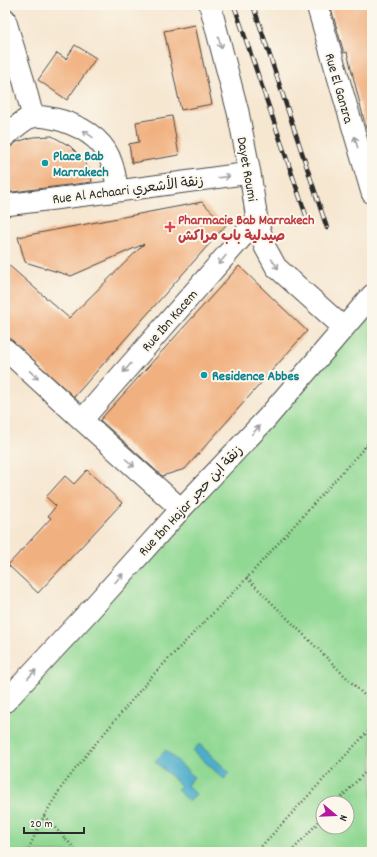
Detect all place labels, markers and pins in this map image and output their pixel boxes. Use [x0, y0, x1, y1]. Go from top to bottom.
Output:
place label: Place Bab Marrakech [53, 147, 109, 183]
marker: Place Bab Marrakech [40, 158, 50, 168]
place label: Pharmacie Bab Marrakech صيدلية باب مراكش [178, 211, 315, 247]
marker: Pharmacie Bab Marrakech صيدلية باب مراكش [165, 222, 175, 232]
place label: Residence Abbes [212, 367, 300, 387]
marker: Residence Abbes [199, 370, 209, 380]

